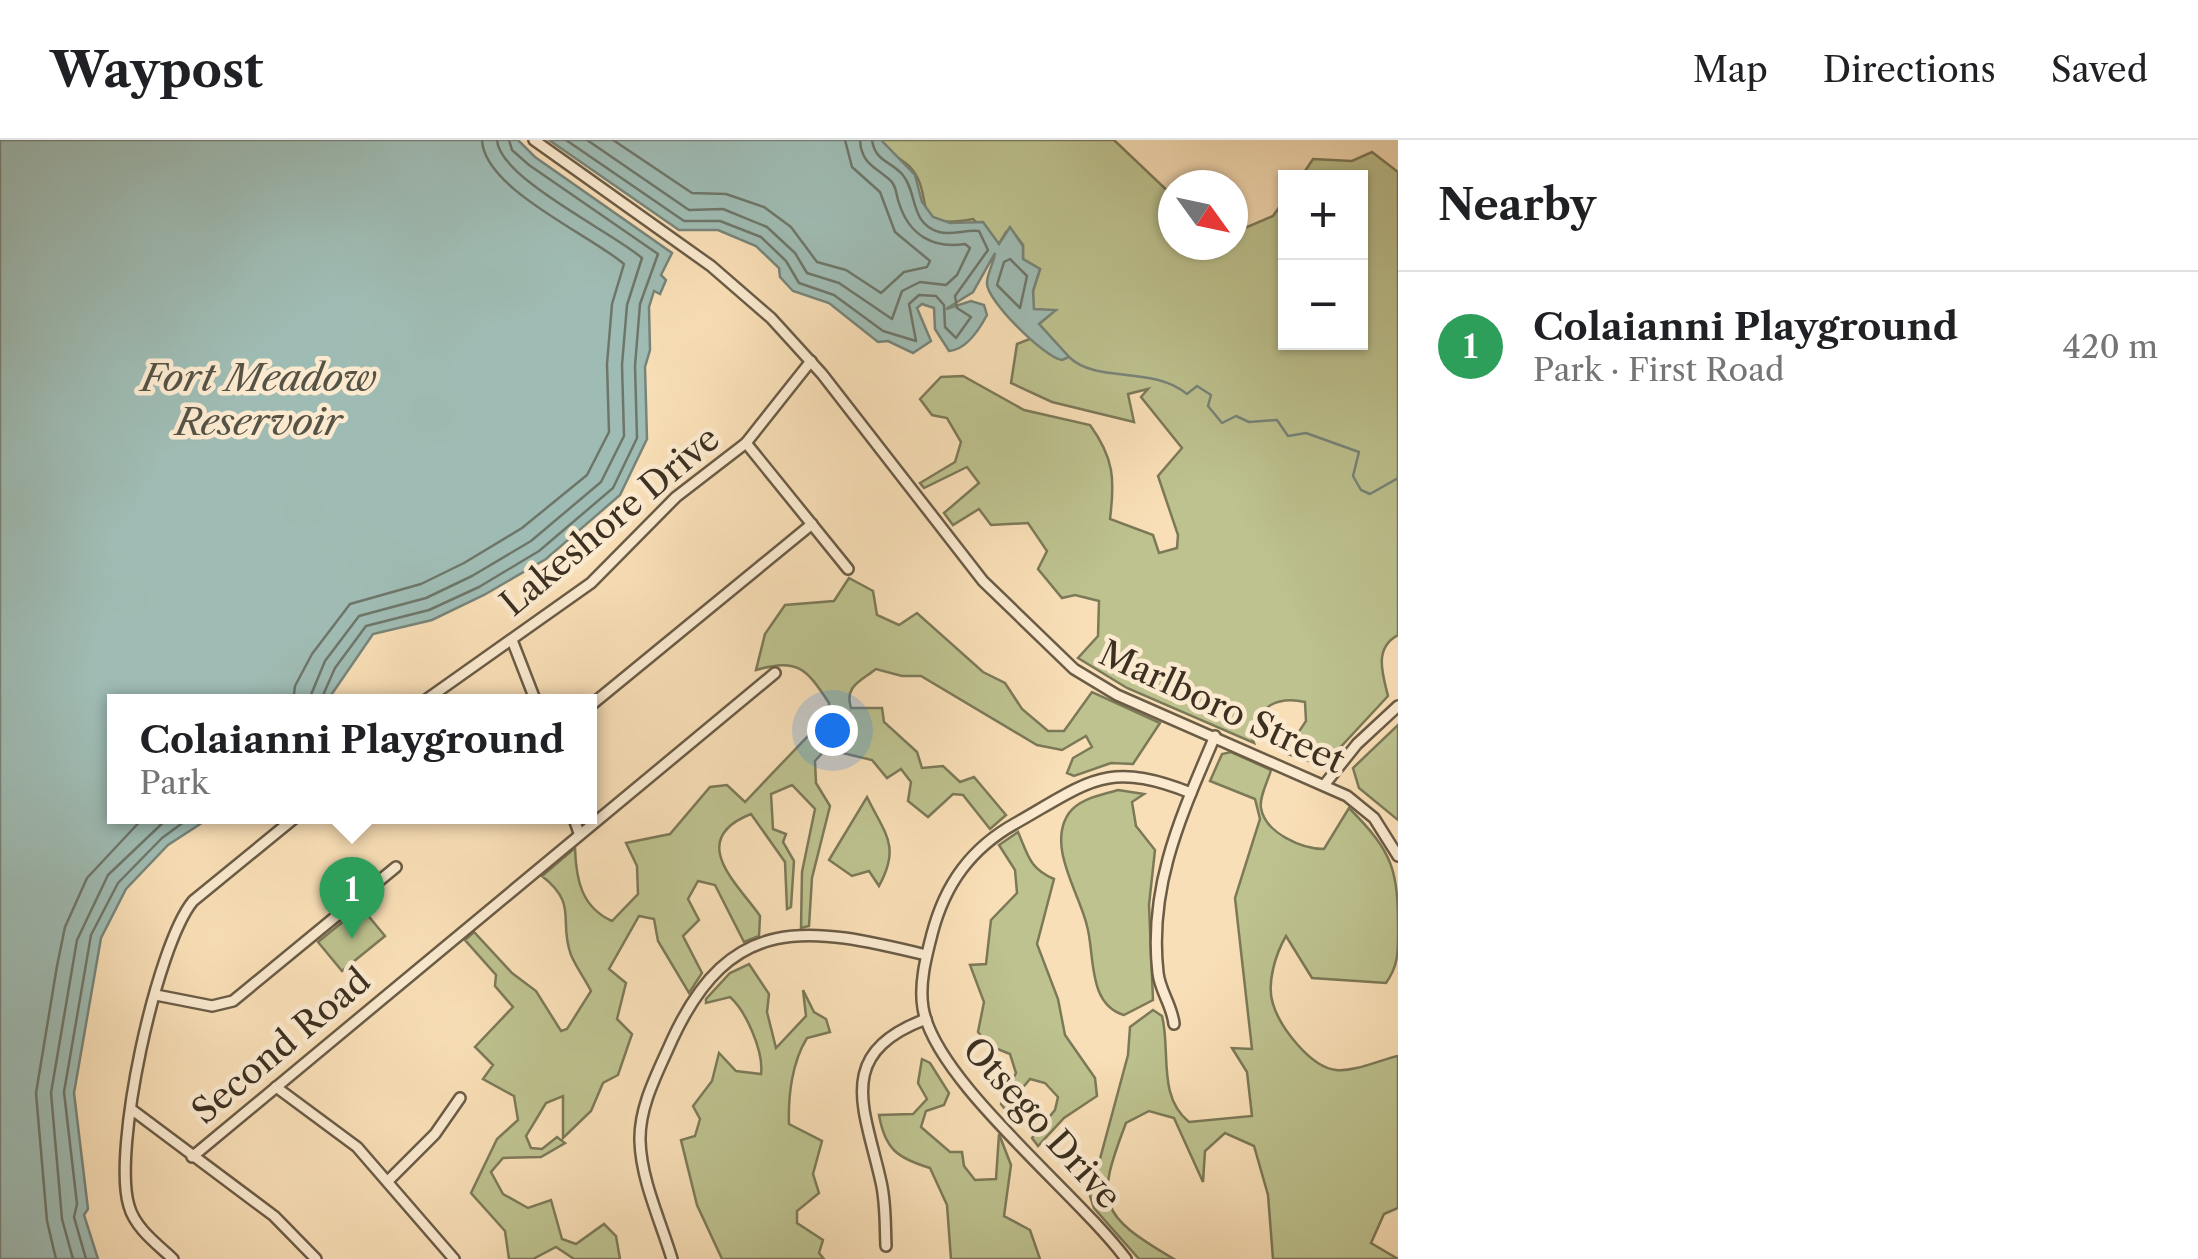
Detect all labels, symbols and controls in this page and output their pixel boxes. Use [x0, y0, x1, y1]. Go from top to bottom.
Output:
text: Waypost [50, 40, 263, 99]
text: Map [1693, 48, 1768, 91]
text: Directions [1823, 48, 1996, 91]
text: Saved [2051, 48, 2148, 91]
north arrow [1158, 170, 1248, 260]
map controls [1278, 170, 1368, 350]
button: + [1278, 170, 1368, 260]
text: Nearby [1438, 179, 1596, 231]
button: − [1278, 260, 1368, 350]
text: Colaianni Playground [1533, 303, 1958, 350]
text: 1 [1463, 327, 1478, 366]
text: 420 m [2062, 327, 2158, 366]
text: Park · First Road [1533, 350, 1785, 389]
water label: Fort Meadow Reservoir [138, 354, 377, 445]
street label: Lakeshore Drive [491, 417, 728, 625]
street label: Marlboro Street [1093, 631, 1352, 782]
popup [107, 694, 597, 824]
your location [807, 705, 858, 756]
text: Colaianni Playground [139, 716, 565, 763]
text: Park [139, 763, 209, 802]
pin: 1 [320, 856, 384, 939]
street label: Second Road [183, 959, 379, 1133]
street label: Otsego Drive [954, 1028, 1131, 1217]

